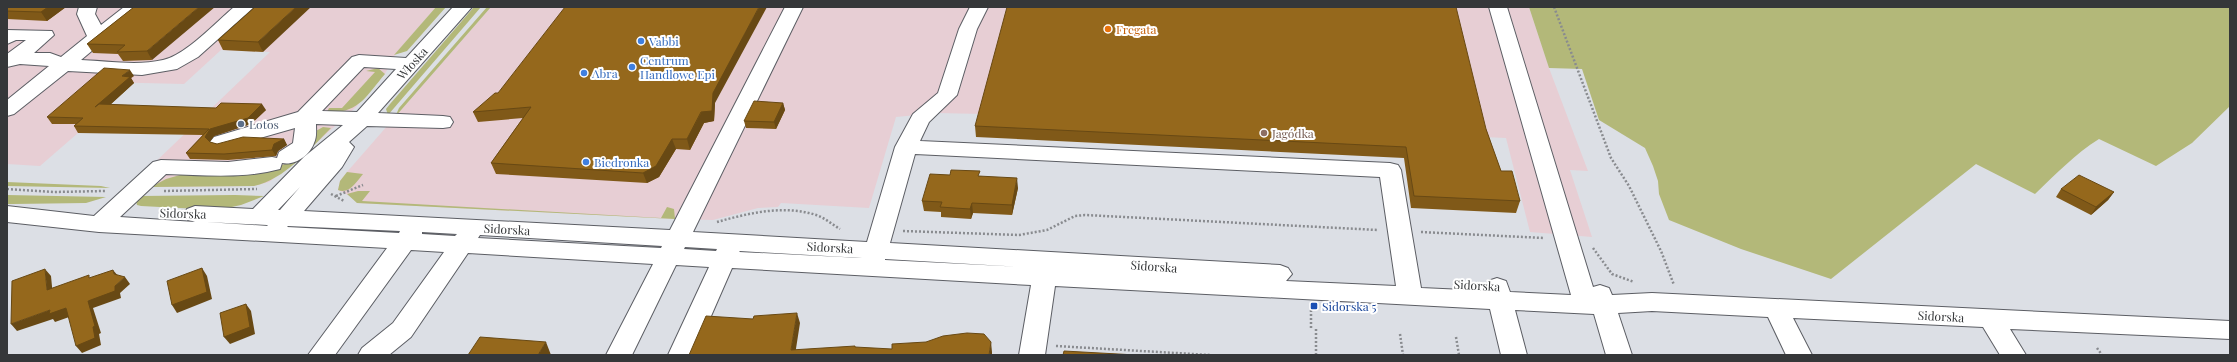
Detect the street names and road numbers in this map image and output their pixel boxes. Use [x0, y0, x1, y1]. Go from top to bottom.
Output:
street label: Włoska [393, 43, 431, 83]
street label: Sidorska [159, 204, 207, 222]
street label: Sidorska [483, 220, 531, 238]
street label: Sidorska [806, 238, 854, 256]
street label: Sidorska [1130, 256, 1178, 276]
street label: Sidorska [1453, 276, 1501, 294]
street label: Sidorska [1917, 307, 1965, 325]

